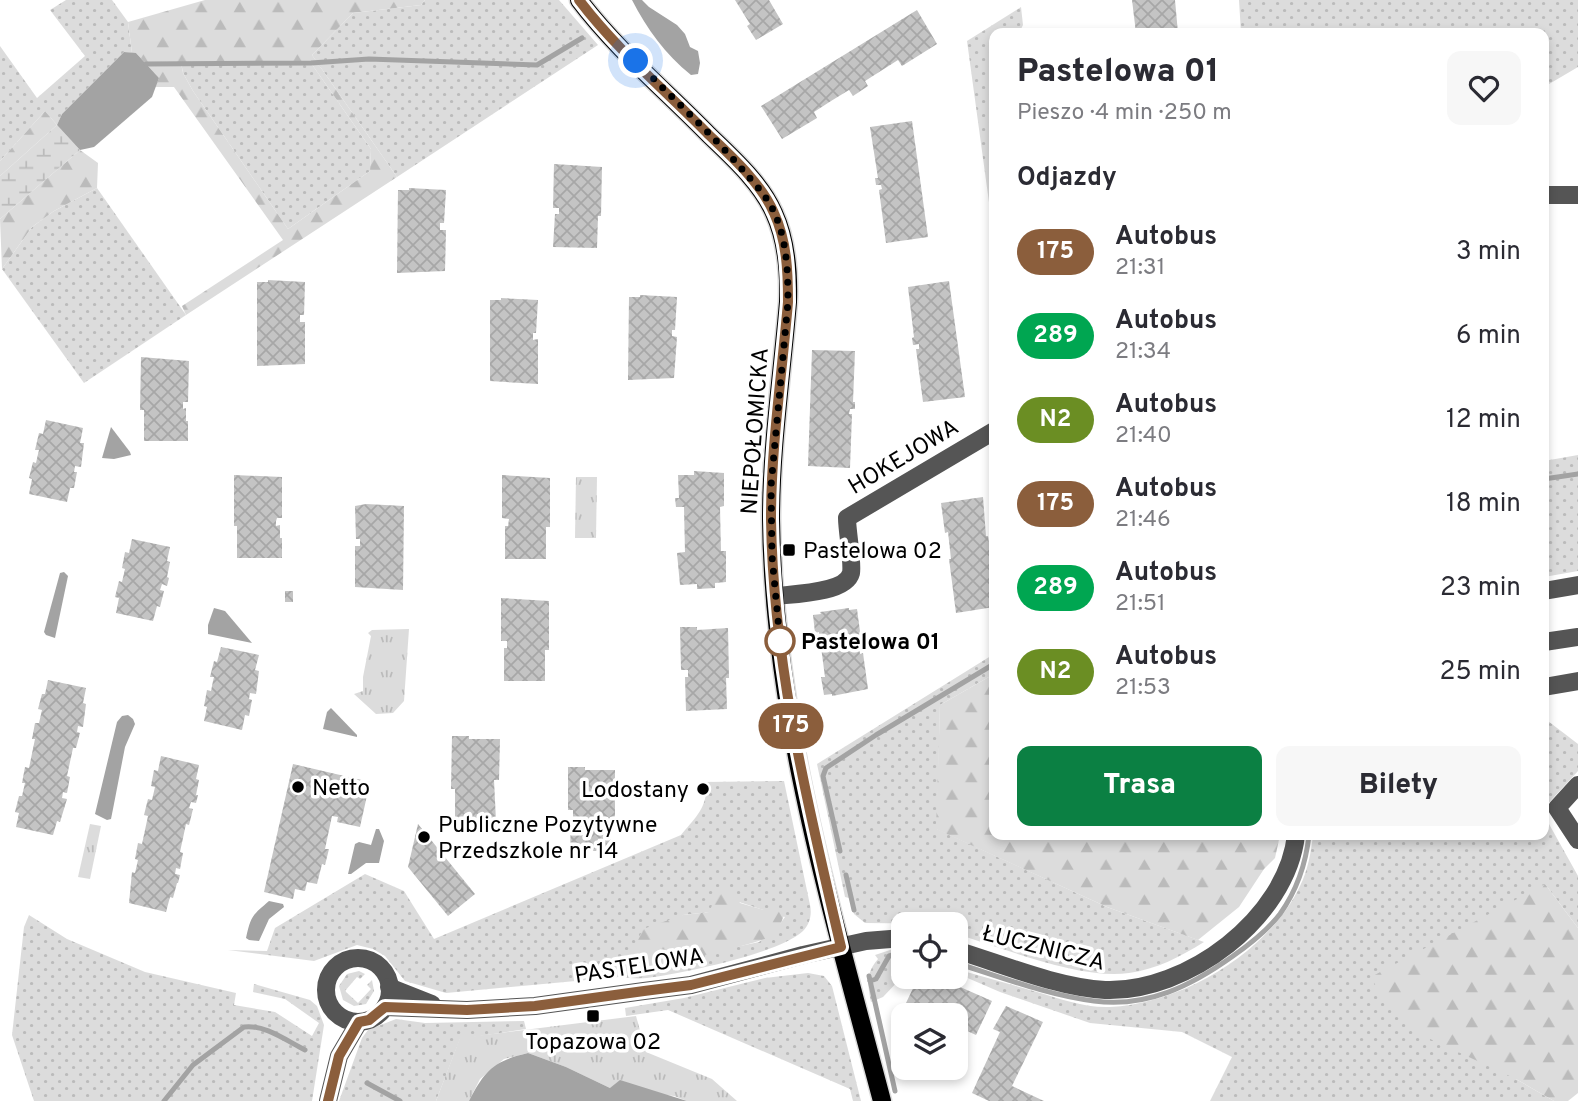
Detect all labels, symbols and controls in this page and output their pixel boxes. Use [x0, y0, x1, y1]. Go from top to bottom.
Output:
your location [618, 43, 653, 78]
button: heart [1447, 51, 1521, 125]
text: Pastelowa 01 [1017, 52, 1219, 94]
text: Pieszo · 4 min · 250 m [1017, 99, 1232, 128]
text: Odjazdy [1017, 162, 1117, 195]
text: Autobus [1115, 221, 1217, 254]
text: 3 min [1456, 236, 1521, 269]
text: 175 [1037, 237, 1074, 267]
text: 21:31 [1115, 254, 1165, 283]
text: Autobus [1115, 305, 1217, 338]
text: 6 min [1456, 320, 1521, 353]
text: 289 [1033, 321, 1078, 351]
text: 21:34 [1115, 338, 1171, 367]
street label: NIEPOŁOMICKA [736, 347, 777, 516]
text: Autobus [1115, 389, 1217, 422]
text: 12 min [1446, 404, 1521, 437]
text: N2 [1040, 405, 1071, 435]
street label: HOKEJOWA [844, 414, 965, 502]
text: 21:40 [1115, 422, 1172, 451]
text: Autobus [1115, 473, 1217, 506]
text: 18 min [1446, 488, 1521, 521]
text: 175 [1037, 489, 1074, 519]
text: 21:46 [1115, 506, 1171, 535]
place label: Pastelowa 02 [803, 538, 942, 567]
marker: Pastelowa 02 [781, 542, 797, 558]
text: Autobus [1115, 557, 1217, 590]
text: 23 min [1440, 572, 1521, 605]
text: 289 [1033, 573, 1078, 603]
text: 21:51 [1115, 590, 1166, 619]
marker: Pastelowa 01 [765, 626, 795, 656]
place label: Pastelowa 01 [801, 629, 940, 658]
text: Autobus [1115, 641, 1217, 674]
text: 25 min [1440, 656, 1521, 689]
text: N2 [1040, 657, 1071, 687]
text: 21:53 [1115, 674, 1171, 703]
line badge: 175 [751, 703, 831, 749]
text: 175 [772, 711, 810, 741]
button: Trasa [1017, 746, 1262, 826]
button: Bilety [1276, 746, 1521, 826]
place label: Netto [312, 775, 370, 804]
place label: Lodostany [581, 777, 689, 806]
marker: Netto [290, 779, 306, 795]
marker: Lodostany [695, 781, 711, 797]
place label: Publiczne Pozytywne Przedszkole nr 14 [438, 812, 657, 867]
marker: Publiczne Pozytywne Przedszkole nr 14 [416, 829, 432, 845]
map controls [891, 912, 968, 1080]
button: locate [891, 912, 968, 989]
street label: ŁUCZNICZA [979, 920, 1108, 979]
street label: PASTELOWA [573, 943, 706, 992]
button: layers [891, 1003, 968, 1080]
marker: Topazowa 02 [585, 1008, 601, 1024]
place label: Topazowa 02 [525, 1029, 661, 1058]

